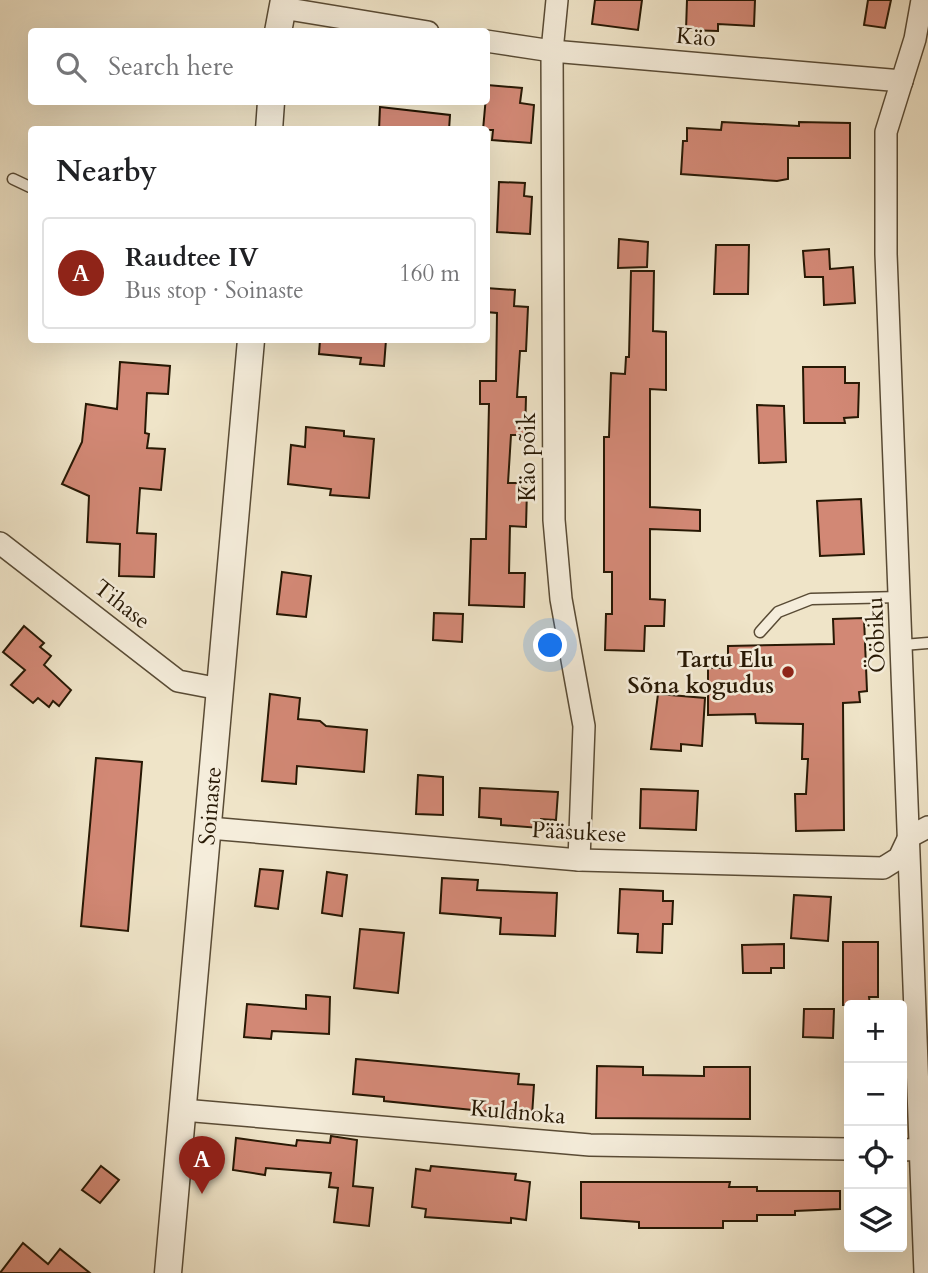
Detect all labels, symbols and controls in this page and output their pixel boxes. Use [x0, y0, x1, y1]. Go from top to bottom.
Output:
street label: Käo [675, 20, 717, 54]
search box [28, 28, 490, 105]
icon: search [52, 48, 90, 86]
text: Search here [108, 49, 234, 84]
text: Nearby [56, 151, 157, 192]
text: Raudtee IV [125, 240, 258, 275]
text: A [72, 258, 90, 289]
text: 160 m [399, 258, 460, 289]
text: Bus stop · Soinaste [125, 275, 304, 306]
street label: Käo põik [512, 412, 543, 502]
street label: Tihase [87, 572, 157, 636]
street label: Ööbiku [859, 596, 893, 674]
your location [533, 628, 567, 662]
place label: Tartu Elu Sõna kogudus [628, 644, 774, 701]
marker: Tartu Elu Sõna kogudus [780, 664, 796, 680]
street label: Soinaste [191, 765, 228, 847]
street label: Pääsukese [531, 814, 627, 850]
map controls [844, 1000, 907, 1252]
button: + [844, 1000, 907, 1063]
button: − [844, 1063, 907, 1126]
street label: Kuldnoka [469, 1092, 567, 1132]
button: locate [844, 1126, 907, 1189]
pin: A [179, 1136, 225, 1194]
button: layers [844, 1189, 907, 1252]

